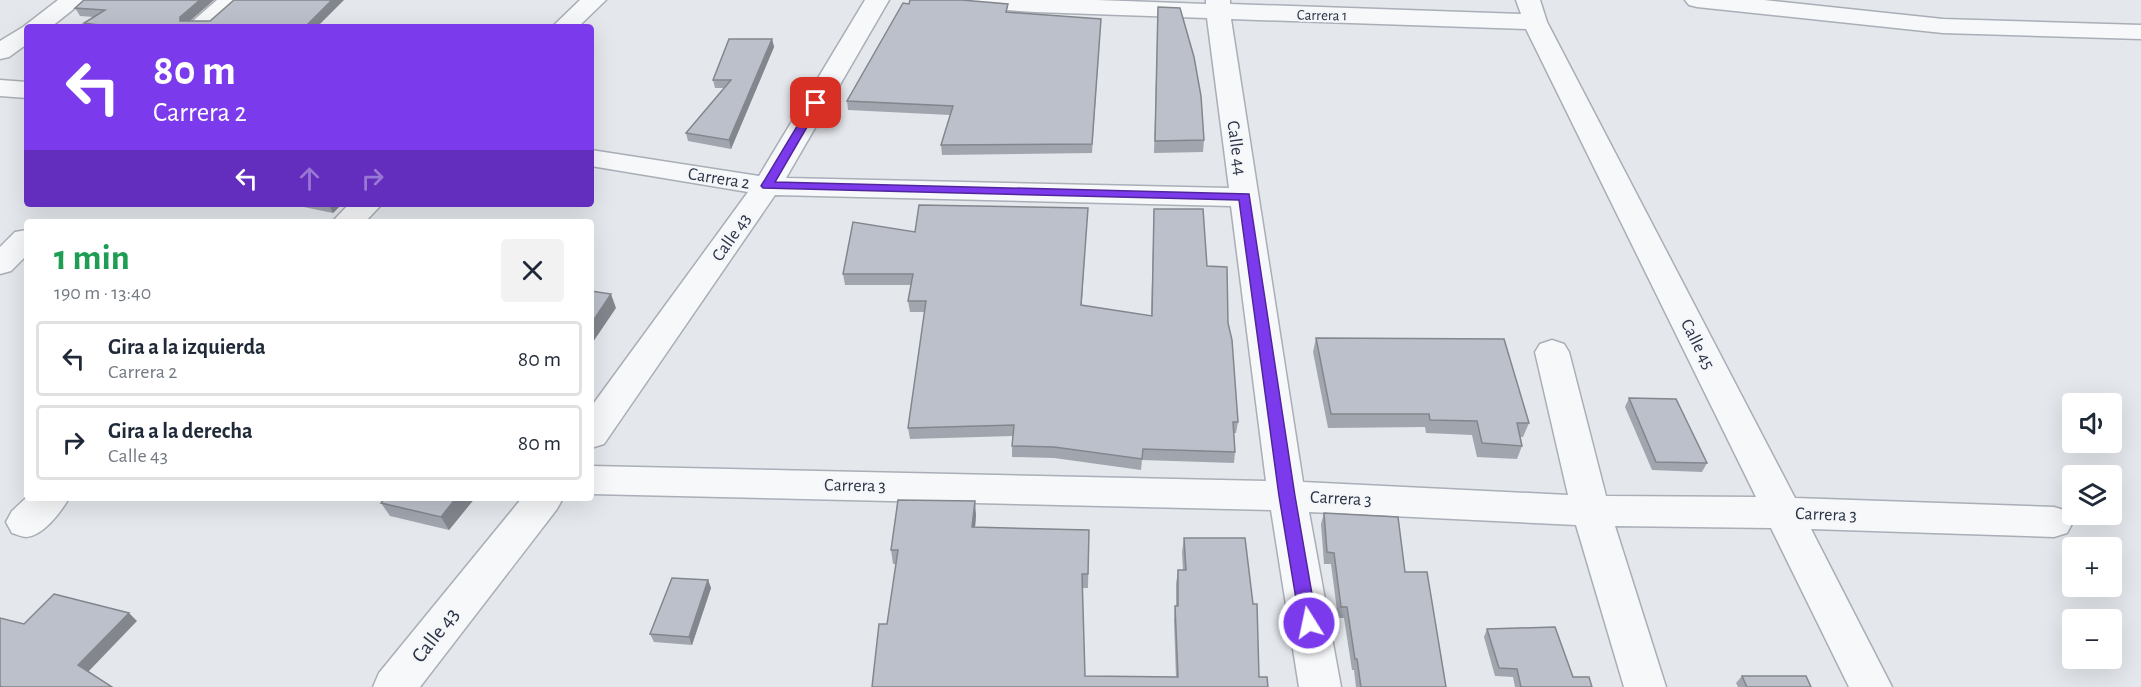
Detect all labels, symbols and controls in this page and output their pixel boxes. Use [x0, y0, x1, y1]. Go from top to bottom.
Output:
street label: Carrera 1 [1297, 8, 1347, 23]
icon: left [54, 48, 132, 126]
text: 80 m [153, 50, 236, 92]
pin [790, 77, 841, 128]
icon: arrive [799, 86, 832, 119]
text: Carrera 2 [153, 99, 247, 126]
street label: Calle 44 [1223, 120, 1249, 177]
icon: left [230, 162, 263, 195]
icon: ahead [293, 162, 326, 195]
icon: right [356, 162, 389, 195]
street label: Carrera 2 [687, 165, 751, 193]
street label: Calle 43 [709, 210, 755, 265]
button: close [501, 239, 564, 302]
text: 1 min [54, 240, 130, 276]
text: 190 m · 13:40 [54, 283, 151, 303]
street label: Calle 45 [1677, 316, 1717, 373]
text: Gira a la izquierda [108, 336, 266, 358]
icon: left [57, 342, 90, 375]
text: 80 m [518, 348, 561, 370]
text: Carrera 2 [108, 362, 177, 382]
map controls [2062, 393, 2122, 669]
button: sound [2062, 393, 2122, 453]
text: Gira a la derecha [108, 420, 253, 442]
icon: right [57, 426, 90, 459]
text: 80 m [518, 432, 561, 454]
text: Calle 43 [108, 446, 168, 466]
button: layers [2062, 465, 2122, 525]
street label: Carrera 3 [824, 476, 886, 496]
street label: Carrera 3 [1310, 488, 1372, 510]
street label: Carrera 3 [1795, 505, 1857, 525]
button: + [2062, 537, 2122, 597]
position arrow [1277, 591, 1341, 655]
street label: Calle 43 [408, 604, 463, 667]
button: − [2062, 609, 2122, 669]

